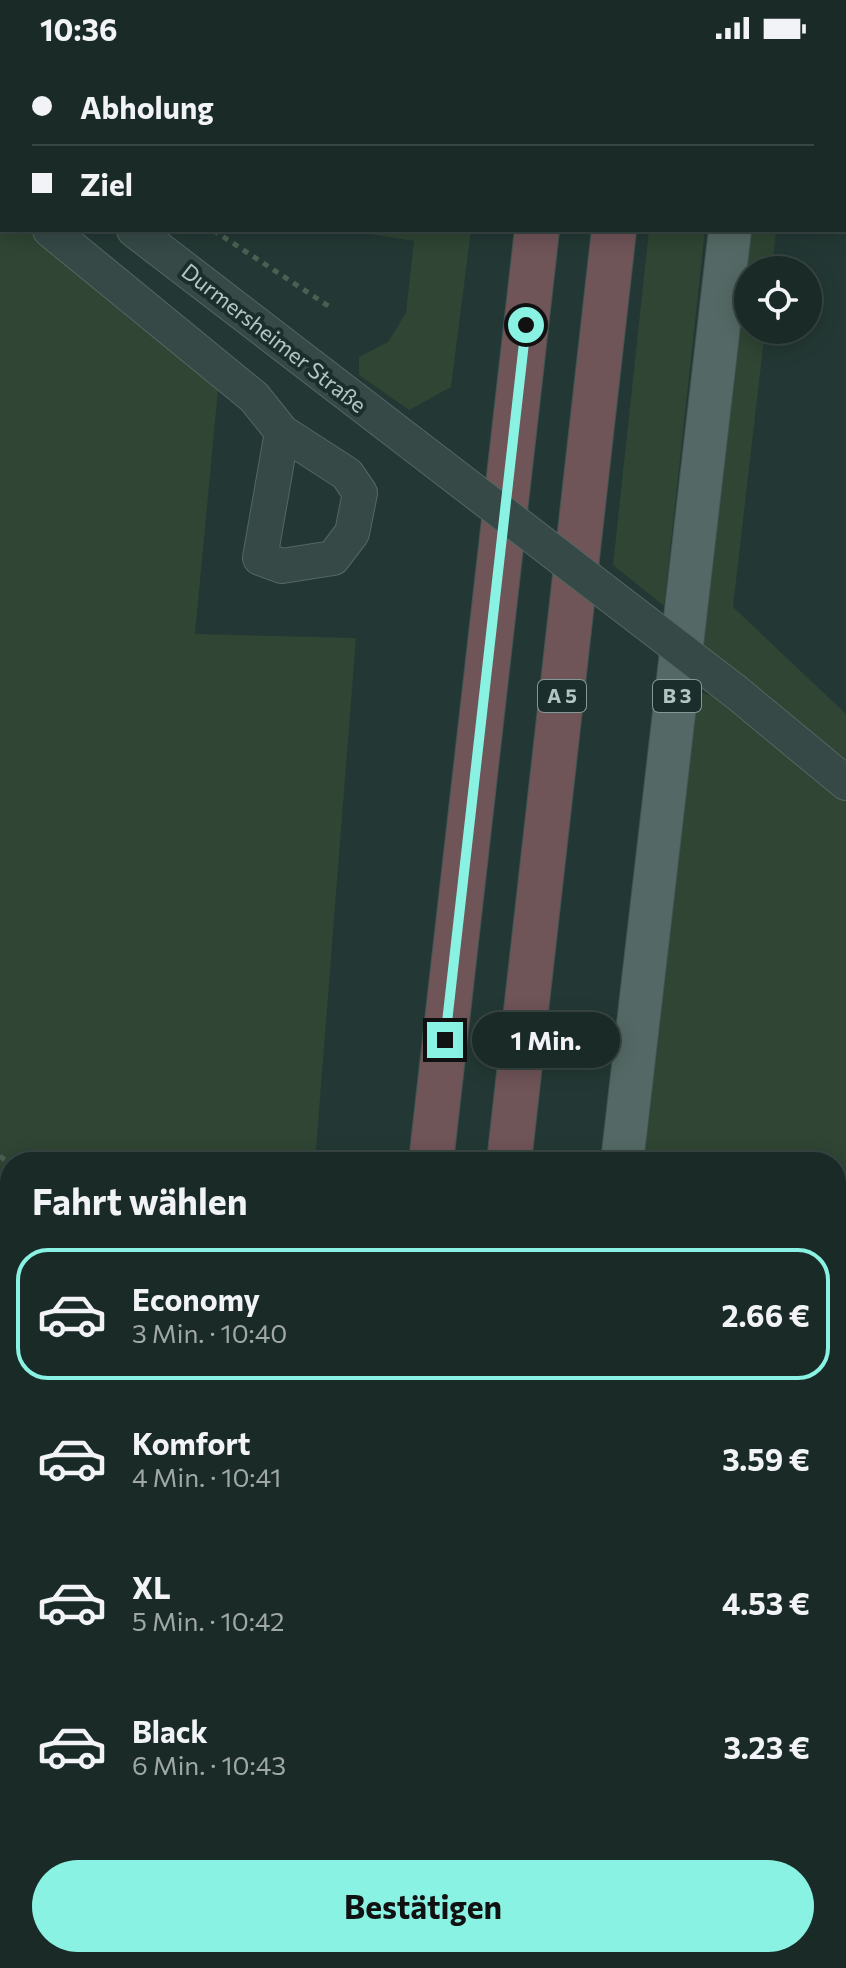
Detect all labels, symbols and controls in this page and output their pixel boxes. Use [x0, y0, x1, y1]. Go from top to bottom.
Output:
text: 10:36 [40, 10, 117, 47]
text: Abholung [80, 88, 214, 125]
text: Ziel [80, 165, 133, 202]
map controls [734, 256, 822, 344]
button: locate [734, 256, 822, 344]
street label: Durmersheimer Straße [177, 257, 372, 418]
route start [508, 307, 544, 343]
road number: A 5 [538, 680, 586, 712]
road number: B 3 [653, 680, 701, 712]
callout: 1 Min. [473, 1012, 621, 1068]
route end [427, 1022, 463, 1058]
text: 1 Min. [511, 1024, 581, 1055]
text: Fahrt wählen [32, 1178, 248, 1222]
icon: car [36, 1278, 108, 1350]
text: Economy [132, 1280, 260, 1317]
text: 2.66 € [722, 1296, 810, 1333]
text: 3 Min. · 10:40 [132, 1317, 287, 1348]
icon: car [36, 1422, 108, 1494]
text: Komfort [132, 1424, 251, 1461]
text: 3.59 € [722, 1440, 810, 1477]
text: 4 Min. · 10:41 [132, 1461, 281, 1492]
icon: car [36, 1566, 108, 1638]
text: XL [132, 1568, 171, 1605]
text: 4.53 € [722, 1584, 810, 1621]
text: 5 Min. · 10:42 [132, 1605, 284, 1636]
icon: car [36, 1710, 108, 1782]
text: Black [132, 1712, 208, 1749]
text: 3.23 € [724, 1728, 810, 1765]
text: 6 Min. · 10:43 [132, 1749, 286, 1780]
button: Bestätigen [32, 1860, 814, 1952]

